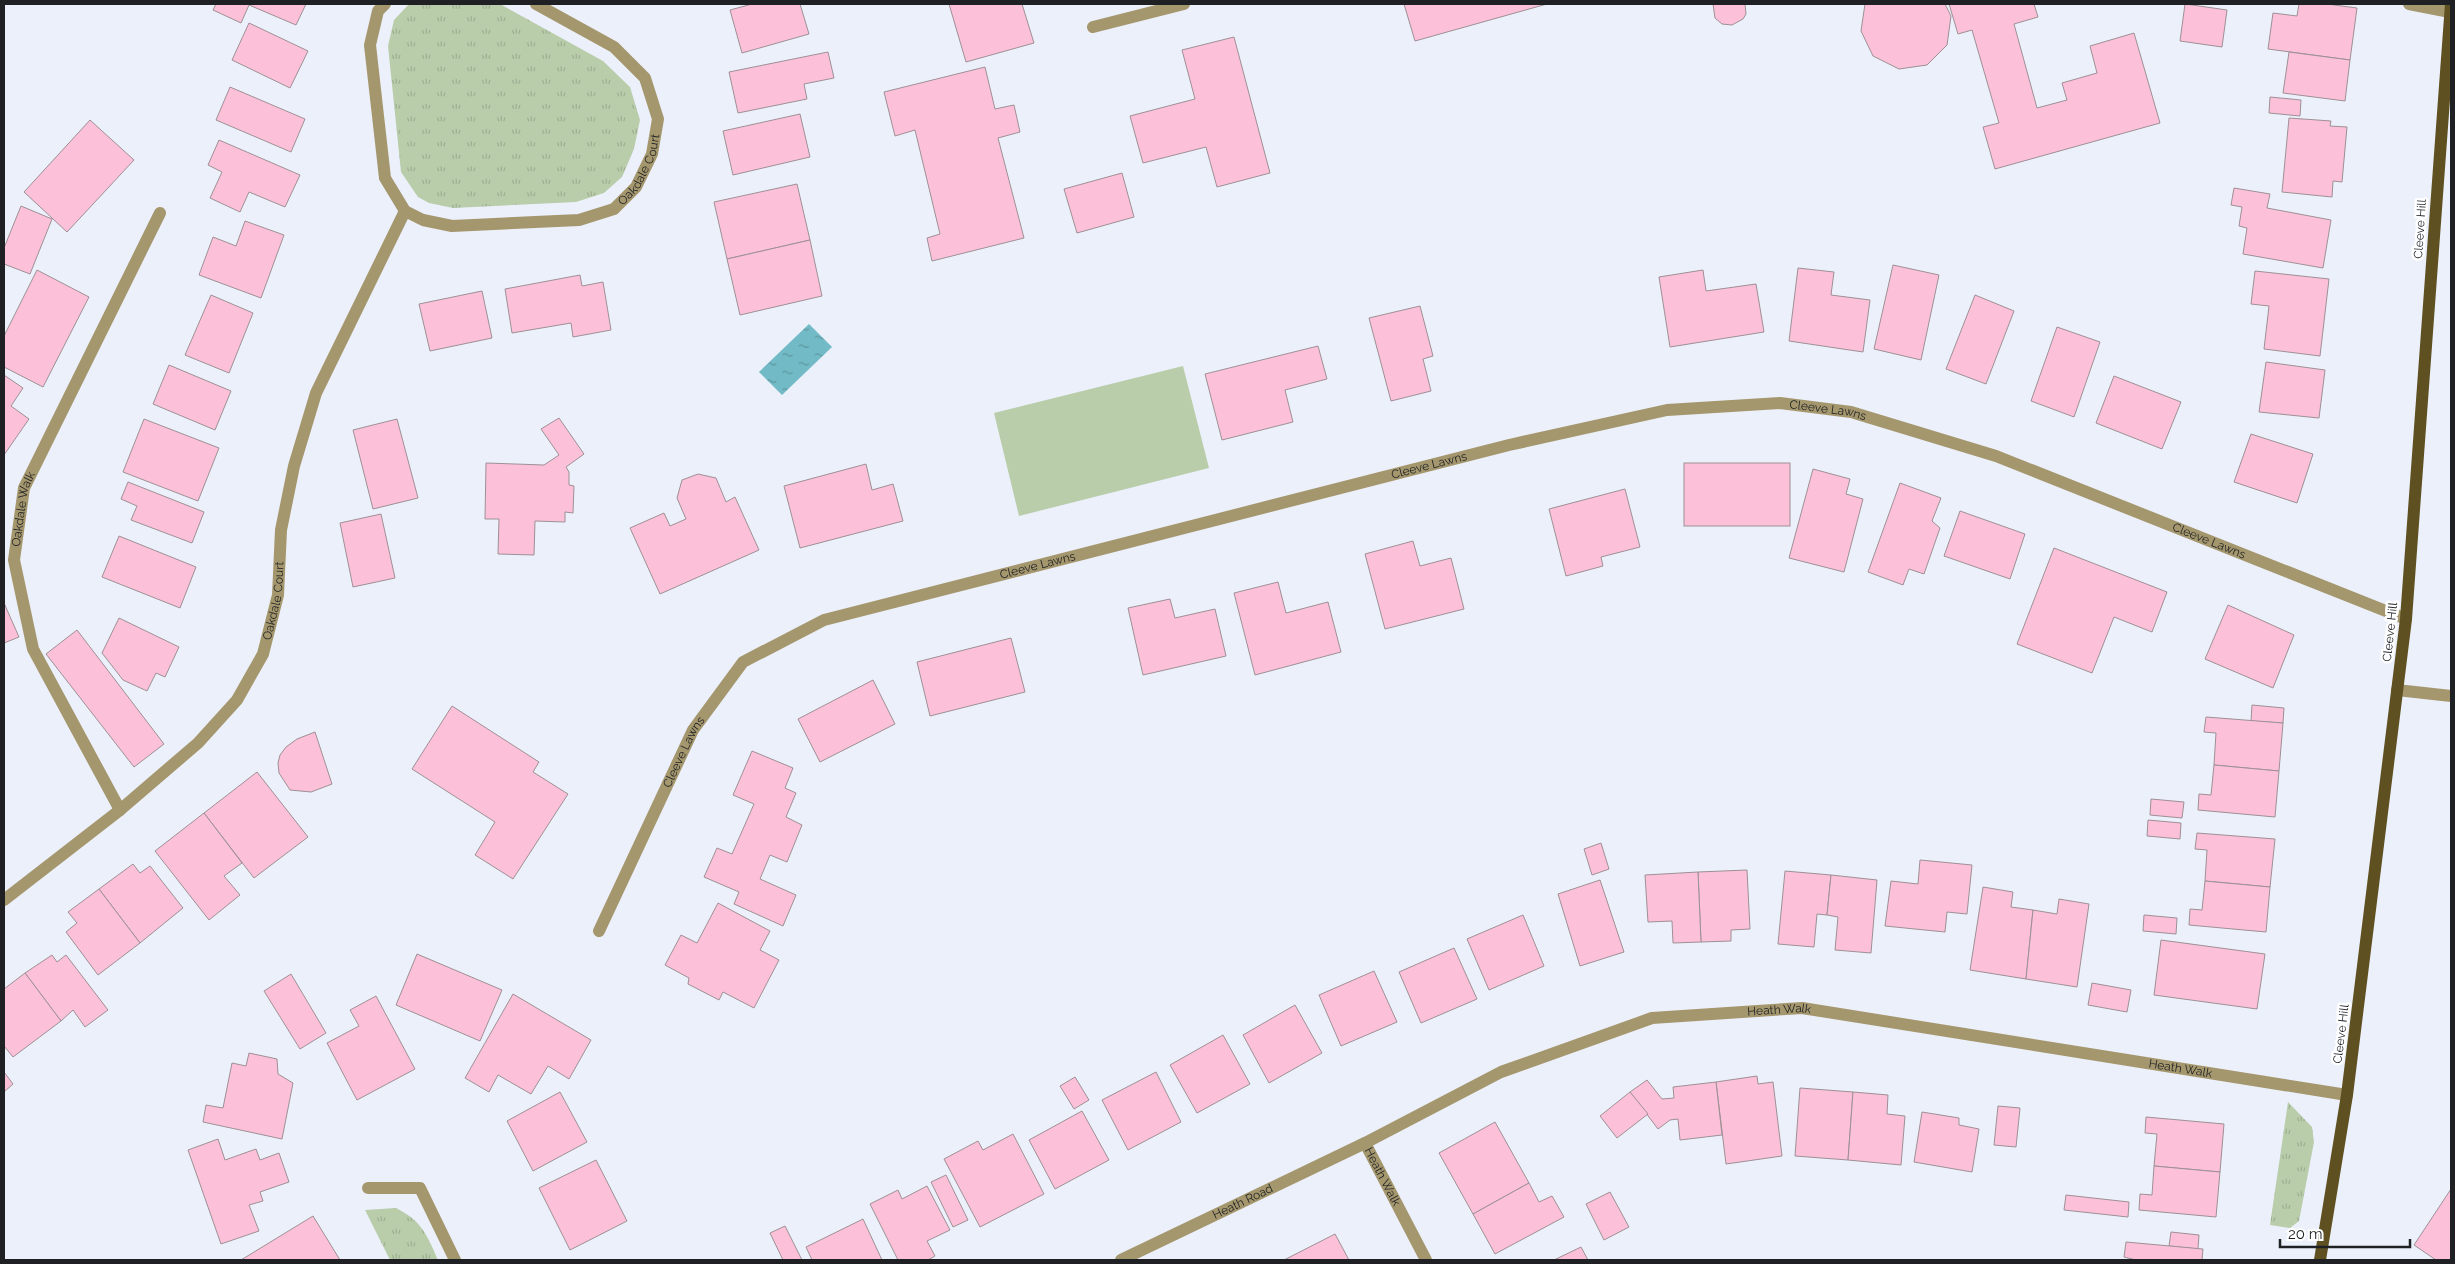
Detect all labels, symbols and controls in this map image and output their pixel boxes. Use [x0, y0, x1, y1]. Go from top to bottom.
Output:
street label: Oakdale Court [615, 133, 662, 208]
street label: Cleeve Hill [2411, 198, 2429, 259]
street label: Cleeve Lawns [1789, 397, 1868, 423]
street label: Cleeve Lawns [1390, 449, 1469, 482]
street label: Oakdale Walk [9, 469, 38, 547]
street label: Cleeve Lawns [2170, 520, 2248, 562]
street label: Cleeve Lawns [998, 549, 1077, 582]
street label: Oakdale Court [260, 561, 287, 642]
street label: Cleeve Hill [2380, 601, 2400, 662]
street label: Cleeve Lawns [660, 714, 708, 790]
street label: Heath Walk [1747, 1001, 1813, 1019]
street label: Cleeve Hill [2330, 1003, 2352, 1064]
street label: Heath Walk [2148, 1056, 2214, 1080]
street label: Heath Walk [1362, 1145, 1404, 1209]
street label: Heath Road [1210, 1181, 1275, 1222]
scale bar [2280, 1216, 2410, 1248]
text: 20 m [2288, 1225, 2323, 1243]

